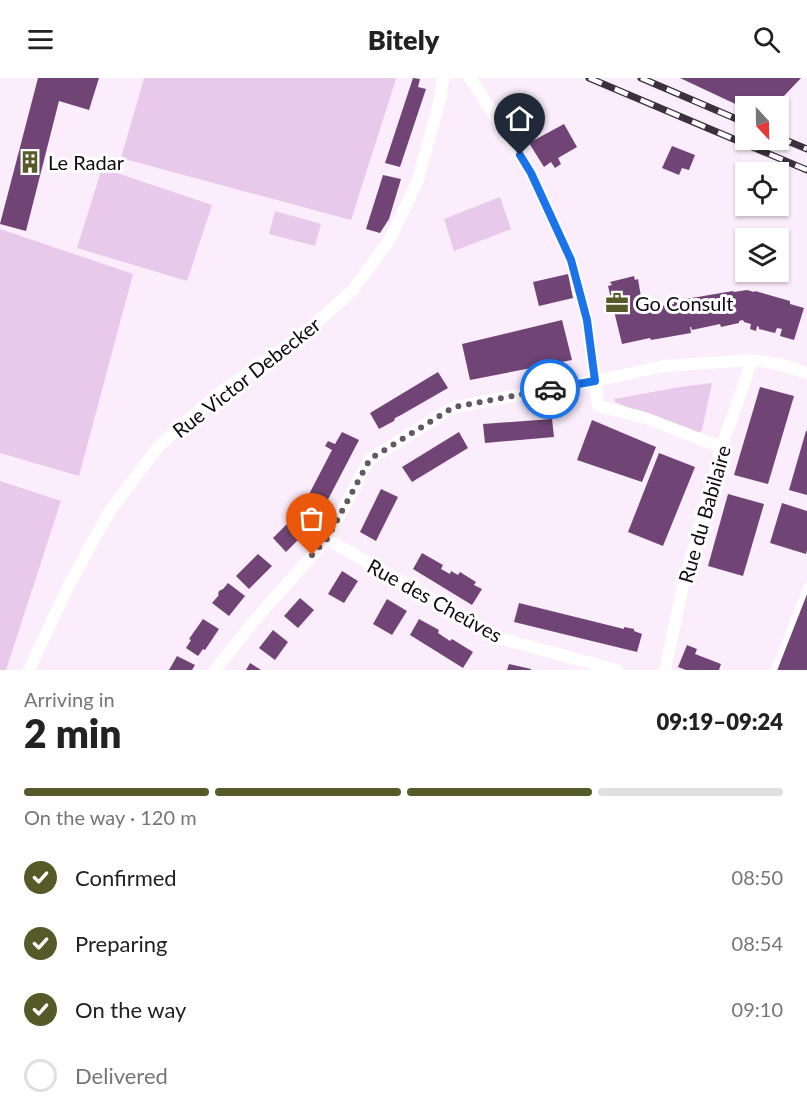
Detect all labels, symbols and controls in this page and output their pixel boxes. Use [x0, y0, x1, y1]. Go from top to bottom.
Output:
icon: menu [24, 23, 57, 56]
text: Bitely [368, 23, 439, 56]
icon: search [750, 23, 783, 56]
pin [494, 93, 545, 155]
north arrow [735, 96, 789, 150]
map controls [735, 96, 789, 282]
icon: home [503, 102, 536, 135]
building icon: Le Radar [17, 149, 43, 175]
place label: Le Radar [48, 150, 125, 174]
button: locate [735, 162, 789, 216]
button: layers [735, 228, 789, 282]
office icon: Go Consult [604, 290, 630, 316]
place label: Go Consult [635, 291, 733, 315]
street label: Rue Victor Debecker [167, 311, 325, 442]
courier [520, 359, 580, 419]
icon: car [534, 373, 567, 406]
street label: Rue du Babilaire [673, 442, 735, 586]
pin [286, 493, 337, 555]
icon: bag [295, 502, 328, 535]
street label: Rue des Cheûves [364, 553, 506, 647]
text: Arriving in [24, 687, 115, 711]
text: 09:19–09:24 [657, 708, 783, 735]
text: 2 min [24, 710, 121, 756]
text: On the way · 120 m [24, 805, 197, 829]
icon: check [24, 861, 57, 894]
text: Confirmed [75, 864, 177, 891]
text: 08:50 [732, 865, 783, 889]
icon: check [24, 927, 57, 960]
text: Preparing [75, 930, 167, 957]
text: 08:54 [732, 931, 783, 955]
icon: check [24, 993, 57, 1026]
text: On the way [75, 996, 186, 1023]
text: 09:10 [732, 997, 783, 1021]
text: Delivered [75, 1062, 168, 1089]

